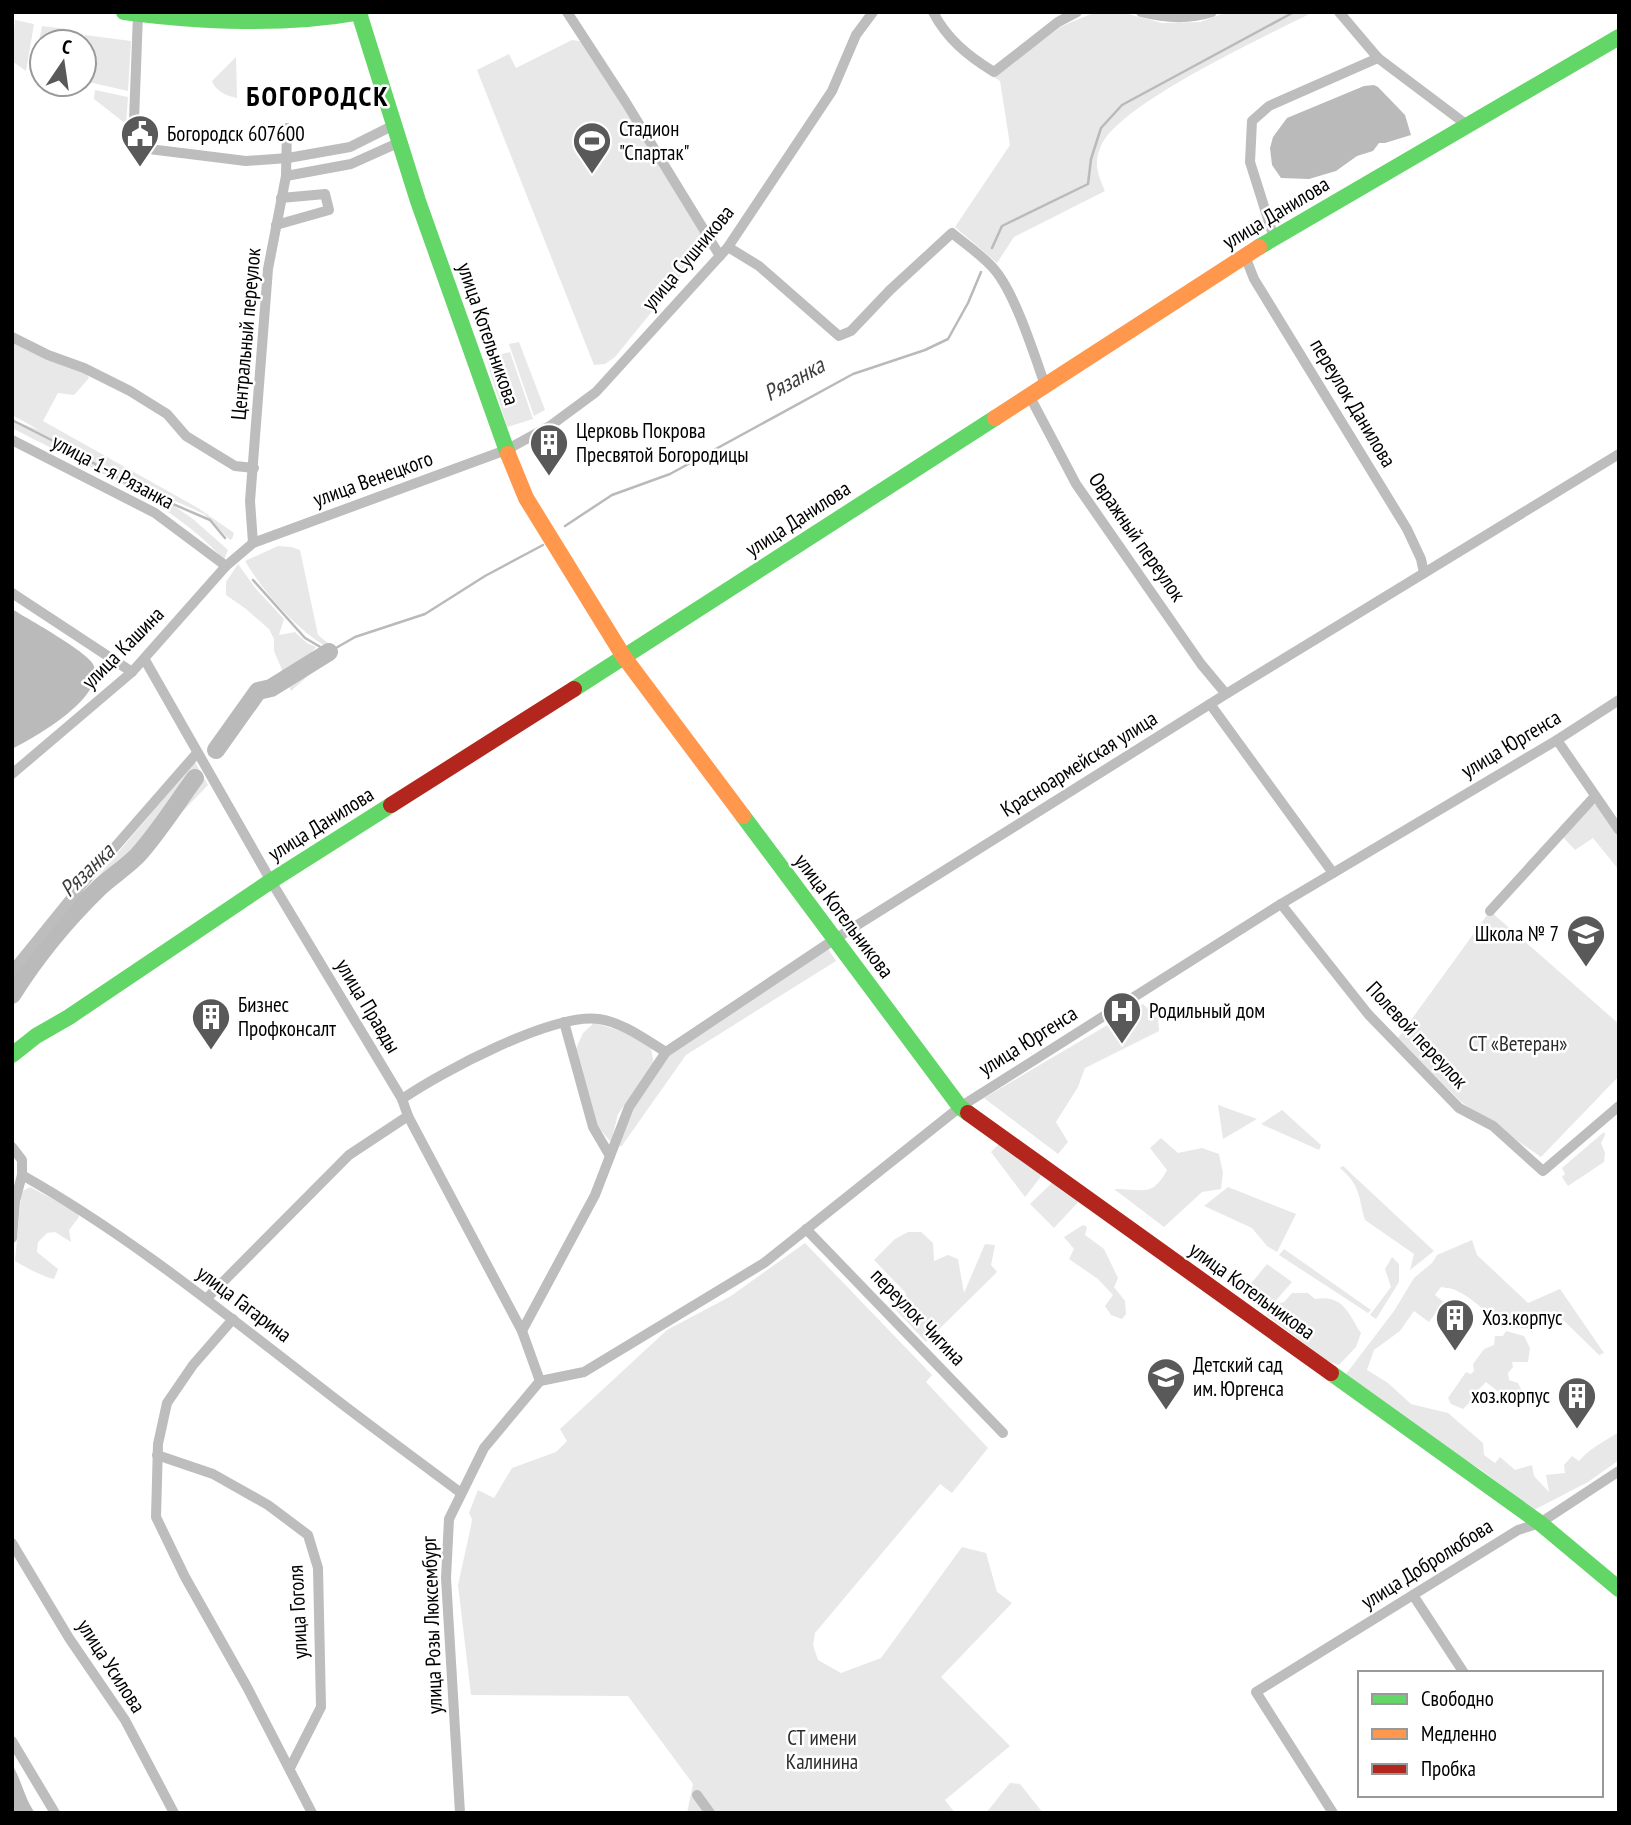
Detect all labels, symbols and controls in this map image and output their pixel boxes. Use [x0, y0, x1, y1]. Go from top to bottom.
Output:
north arrow [28, 28, 98, 98]
text: С [60, 34, 74, 59]
district label: БОГОРОДСК [246, 77, 390, 114]
public building icon: Богородск 607600 [119, 113, 161, 168]
place label: Стадион "Спартак" [619, 115, 690, 166]
place label: Богородск 607600 [167, 120, 305, 147]
sports icon: Стадион "Спартак" [571, 120, 613, 175]
street label: улица Данилова [1217, 170, 1334, 255]
street label: улица Сушникова [636, 199, 740, 316]
street label: Центральный переулок [225, 247, 266, 421]
street label: улица Котельникова [451, 259, 526, 409]
street label: переулок Данилова [1304, 334, 1402, 472]
water label: Рязанка [758, 349, 831, 407]
place label: Церковь Покрова Пресвятой Богородицы [576, 417, 749, 468]
building icon: Церковь Покрова Пресвятой Богородицы [528, 422, 570, 477]
street label: улица 1-я Рязанка [47, 428, 179, 515]
street label: улица Венецкого [309, 444, 436, 513]
street label: Овражный переулок [1083, 467, 1192, 607]
street label: улица Данилова [740, 475, 855, 563]
street label: улица Кашина [76, 601, 169, 694]
street label: улица Юргенса [1456, 703, 1565, 784]
street label: Красноармейская улица [995, 705, 1162, 823]
street label: улица Данилова [263, 780, 379, 867]
water label: Рязанка [53, 836, 121, 903]
street label: улица Котельникова [789, 848, 900, 983]
school or university icon: Школа № 7 [1565, 913, 1607, 968]
place label: Школа № 7 [1475, 920, 1559, 947]
street label: улица Правды [330, 954, 407, 1058]
street label: Полевой переулок [1361, 975, 1474, 1094]
hospital icon: Родильный дом [1101, 990, 1143, 1045]
place label: Бизнес Профконсалт [238, 991, 336, 1042]
building icon: Бизнес Профконсалт [190, 996, 232, 1051]
place label: Родильный дом [1149, 997, 1265, 1024]
street label: улица Юргенса [973, 1000, 1082, 1082]
park label: СТ «Ветеран» [1469, 1030, 1567, 1057]
street label: улица Котельникова [1184, 1236, 1321, 1345]
street label: улица Гагарина [191, 1259, 297, 1348]
street label: переулок Чигина [865, 1262, 972, 1371]
building icon: Хоз.корпус [1434, 1297, 1476, 1352]
place label: Хоз.корпус [1482, 1304, 1563, 1331]
place label: Детский сад им. Юргенса [1193, 1351, 1284, 1402]
school or university icon: Детский сад им. Юргенса [1145, 1356, 1187, 1411]
building icon: хоз.корпус [1556, 1375, 1598, 1430]
place label: хоз.корпус [1471, 1382, 1551, 1409]
street label: улица Добролюбова [1356, 1512, 1498, 1615]
street label: улица Розы Люксембург [415, 1535, 448, 1715]
street label: улица Гоголя [282, 1564, 313, 1660]
street label: улица Усилова [71, 1614, 152, 1718]
legend [1358, 1671, 1603, 1797]
text: Свободно [1421, 1685, 1494, 1712]
text: Медленно [1421, 1720, 1497, 1747]
park label: СТ имени Калинина [786, 1724, 858, 1775]
text: Пробка [1421, 1755, 1476, 1782]

